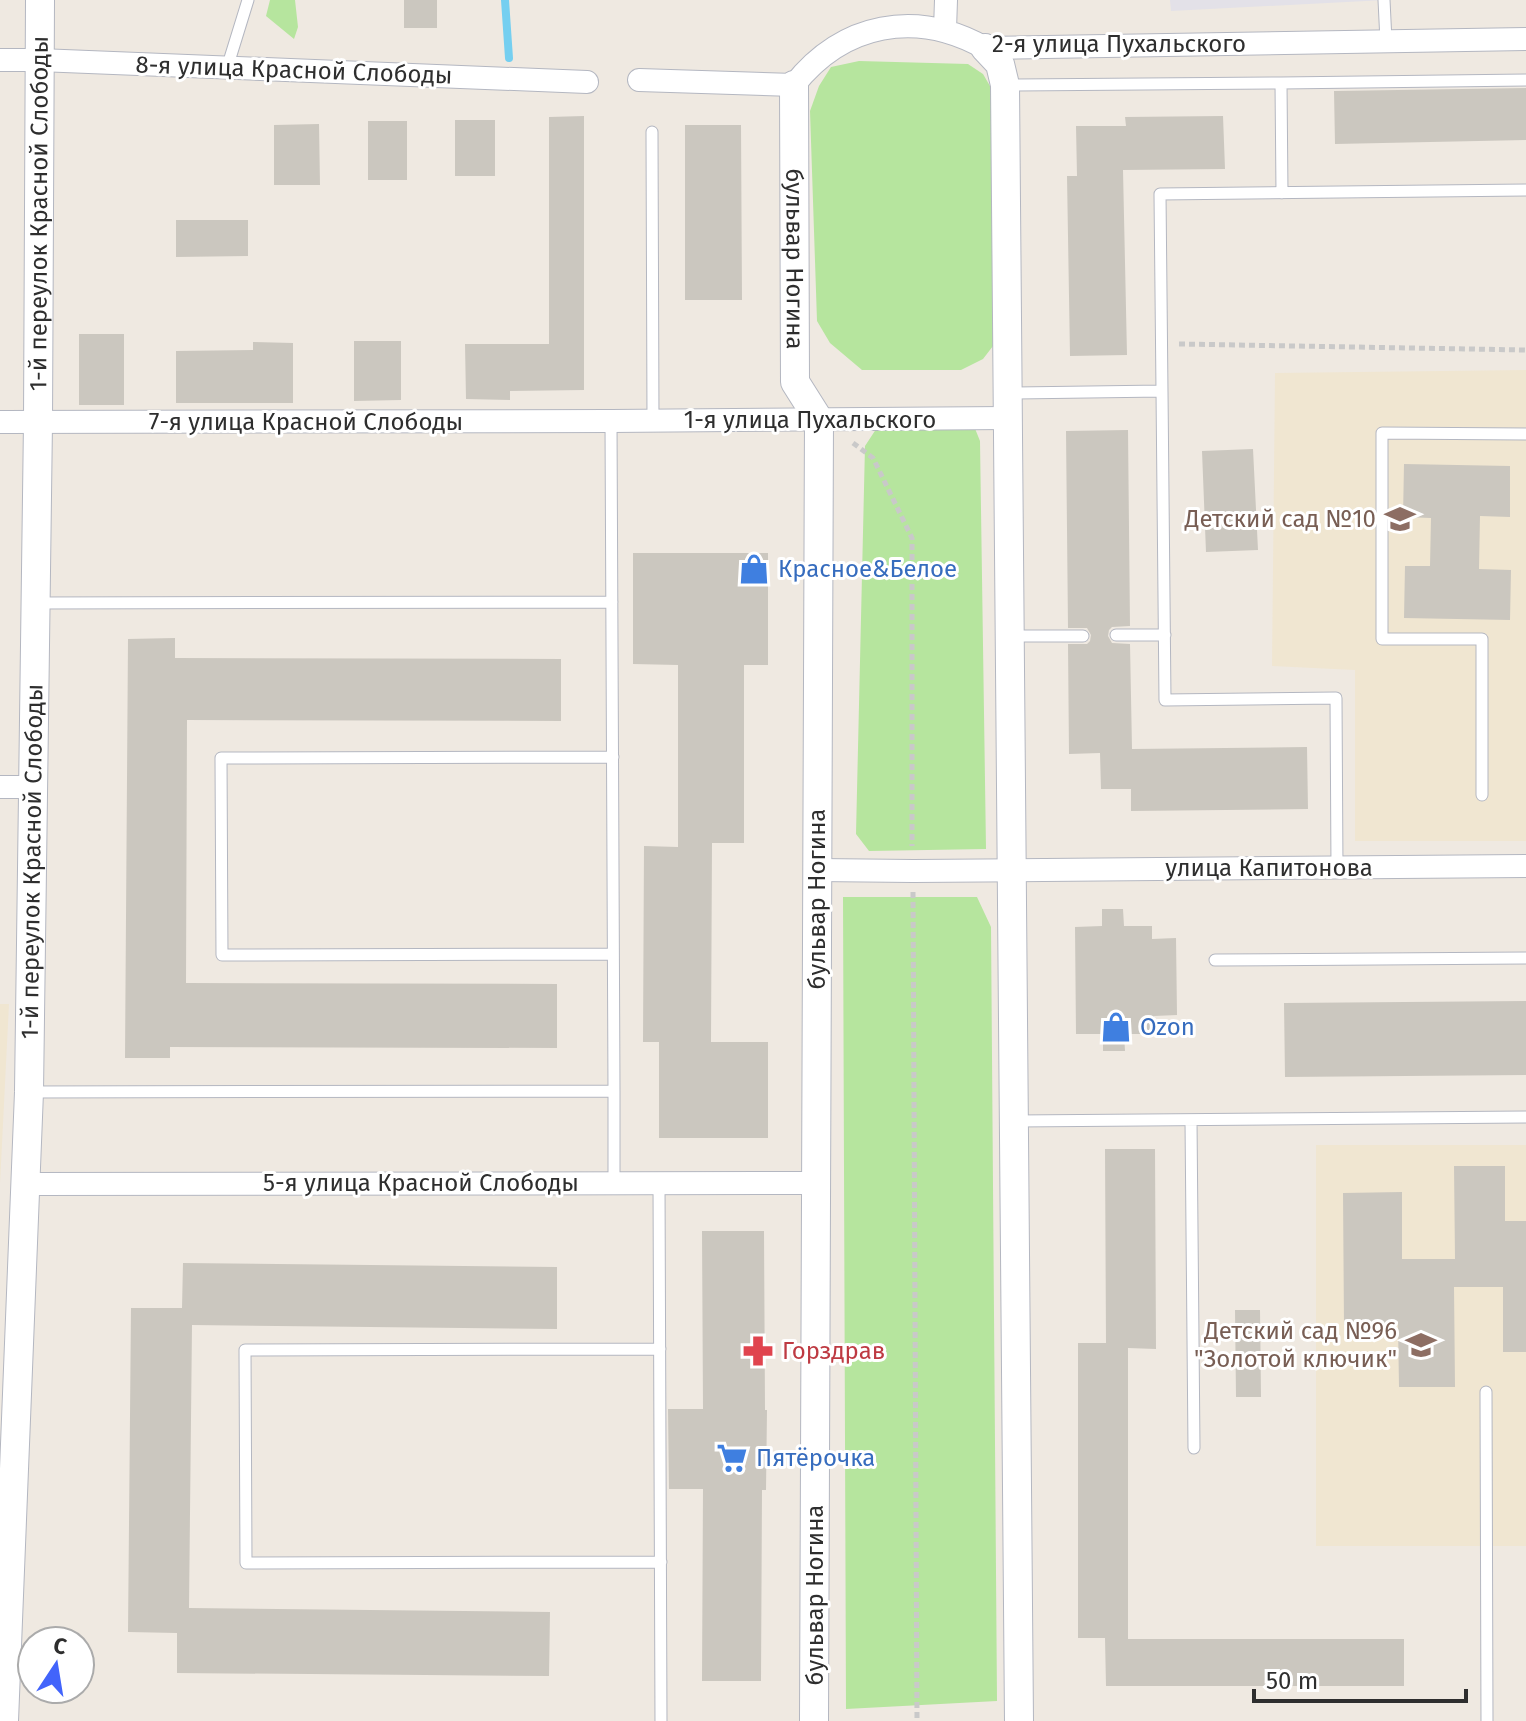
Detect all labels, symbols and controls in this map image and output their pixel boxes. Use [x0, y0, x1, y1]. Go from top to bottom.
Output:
street label: 2-я улица Пухальского [992, 30, 1246, 58]
street label: 1-й переулок Красной Слободы [24, 36, 54, 391]
street label: 8-я улица Красной Слободы [135, 50, 453, 90]
street label: бульвар Ногина [780, 168, 809, 350]
street label: 1-я улица Пухальского [684, 406, 936, 434]
street label: 7-я улица Красной Слободы [149, 408, 463, 436]
school or university icon: Детский сад №10 [1383, 502, 1417, 536]
place label: Детский сад №10 [1184, 505, 1376, 533]
shop icon: Красное&Белое [737, 552, 771, 586]
place label: Красное&Белое [778, 555, 957, 583]
street label: 1-й переулок Красной Слободы [16, 684, 48, 1039]
street label: бульвар Ногина [803, 809, 831, 989]
street label: улица Капитонова [1165, 854, 1373, 882]
shop icon: Ozon [1099, 1010, 1133, 1044]
place label: Ozon [1140, 1013, 1195, 1041]
street label: 5-я улица Красной Слободы [263, 1169, 579, 1197]
place label: Детский сад №96 "Золотой ключик" [1194, 1317, 1397, 1373]
school or university icon: Детский сад №96 "Золотой ключик" [1404, 1328, 1438, 1362]
pharmacy icon: Горздрав [741, 1334, 775, 1368]
place label: Горздрав [782, 1337, 885, 1365]
supermarket icon: Пятёрочка [715, 1441, 749, 1475]
place label: Пятёрочка [756, 1444, 875, 1472]
street label: бульвар Ногина [801, 1505, 829, 1685]
north arrow [16, 1625, 96, 1705]
text: С [51, 1631, 69, 1661]
scale bar [1254, 1653, 1466, 1703]
text: 50 m [1266, 1667, 1318, 1695]

